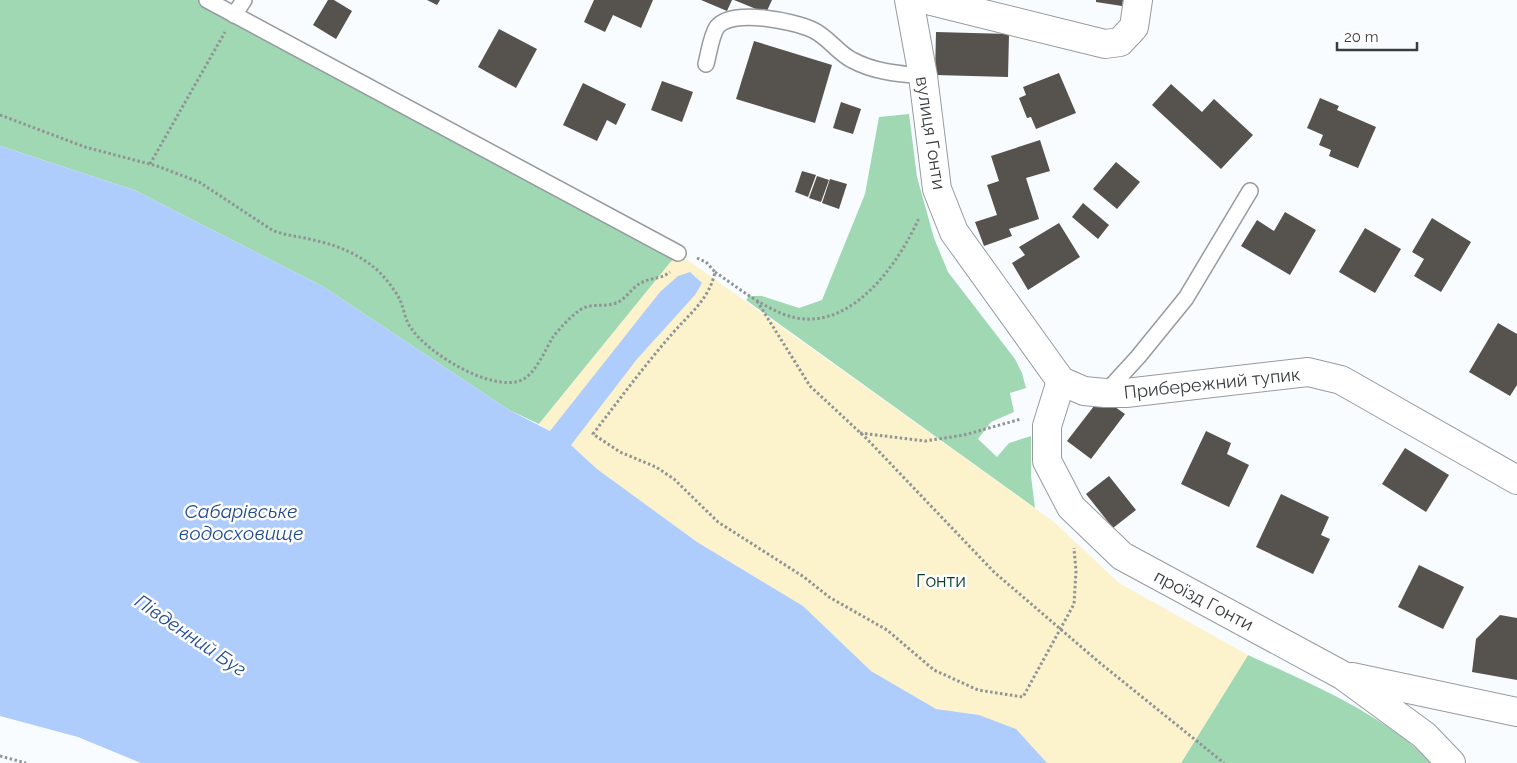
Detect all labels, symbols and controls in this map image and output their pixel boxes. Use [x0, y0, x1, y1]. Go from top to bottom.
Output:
scale bar [1337, 20, 1417, 52]
text: 20 m [1344, 28, 1379, 46]
street label: вулиця Гонти [912, 75, 950, 191]
street label: Прибережний тупик [1123, 363, 1301, 403]
water label: Сабарівське водосховище [178, 500, 304, 544]
street label: проїзд Гонти [1151, 565, 1257, 635]
park label: Гонти [916, 570, 966, 591]
water label: Південний Буг [131, 590, 251, 680]

